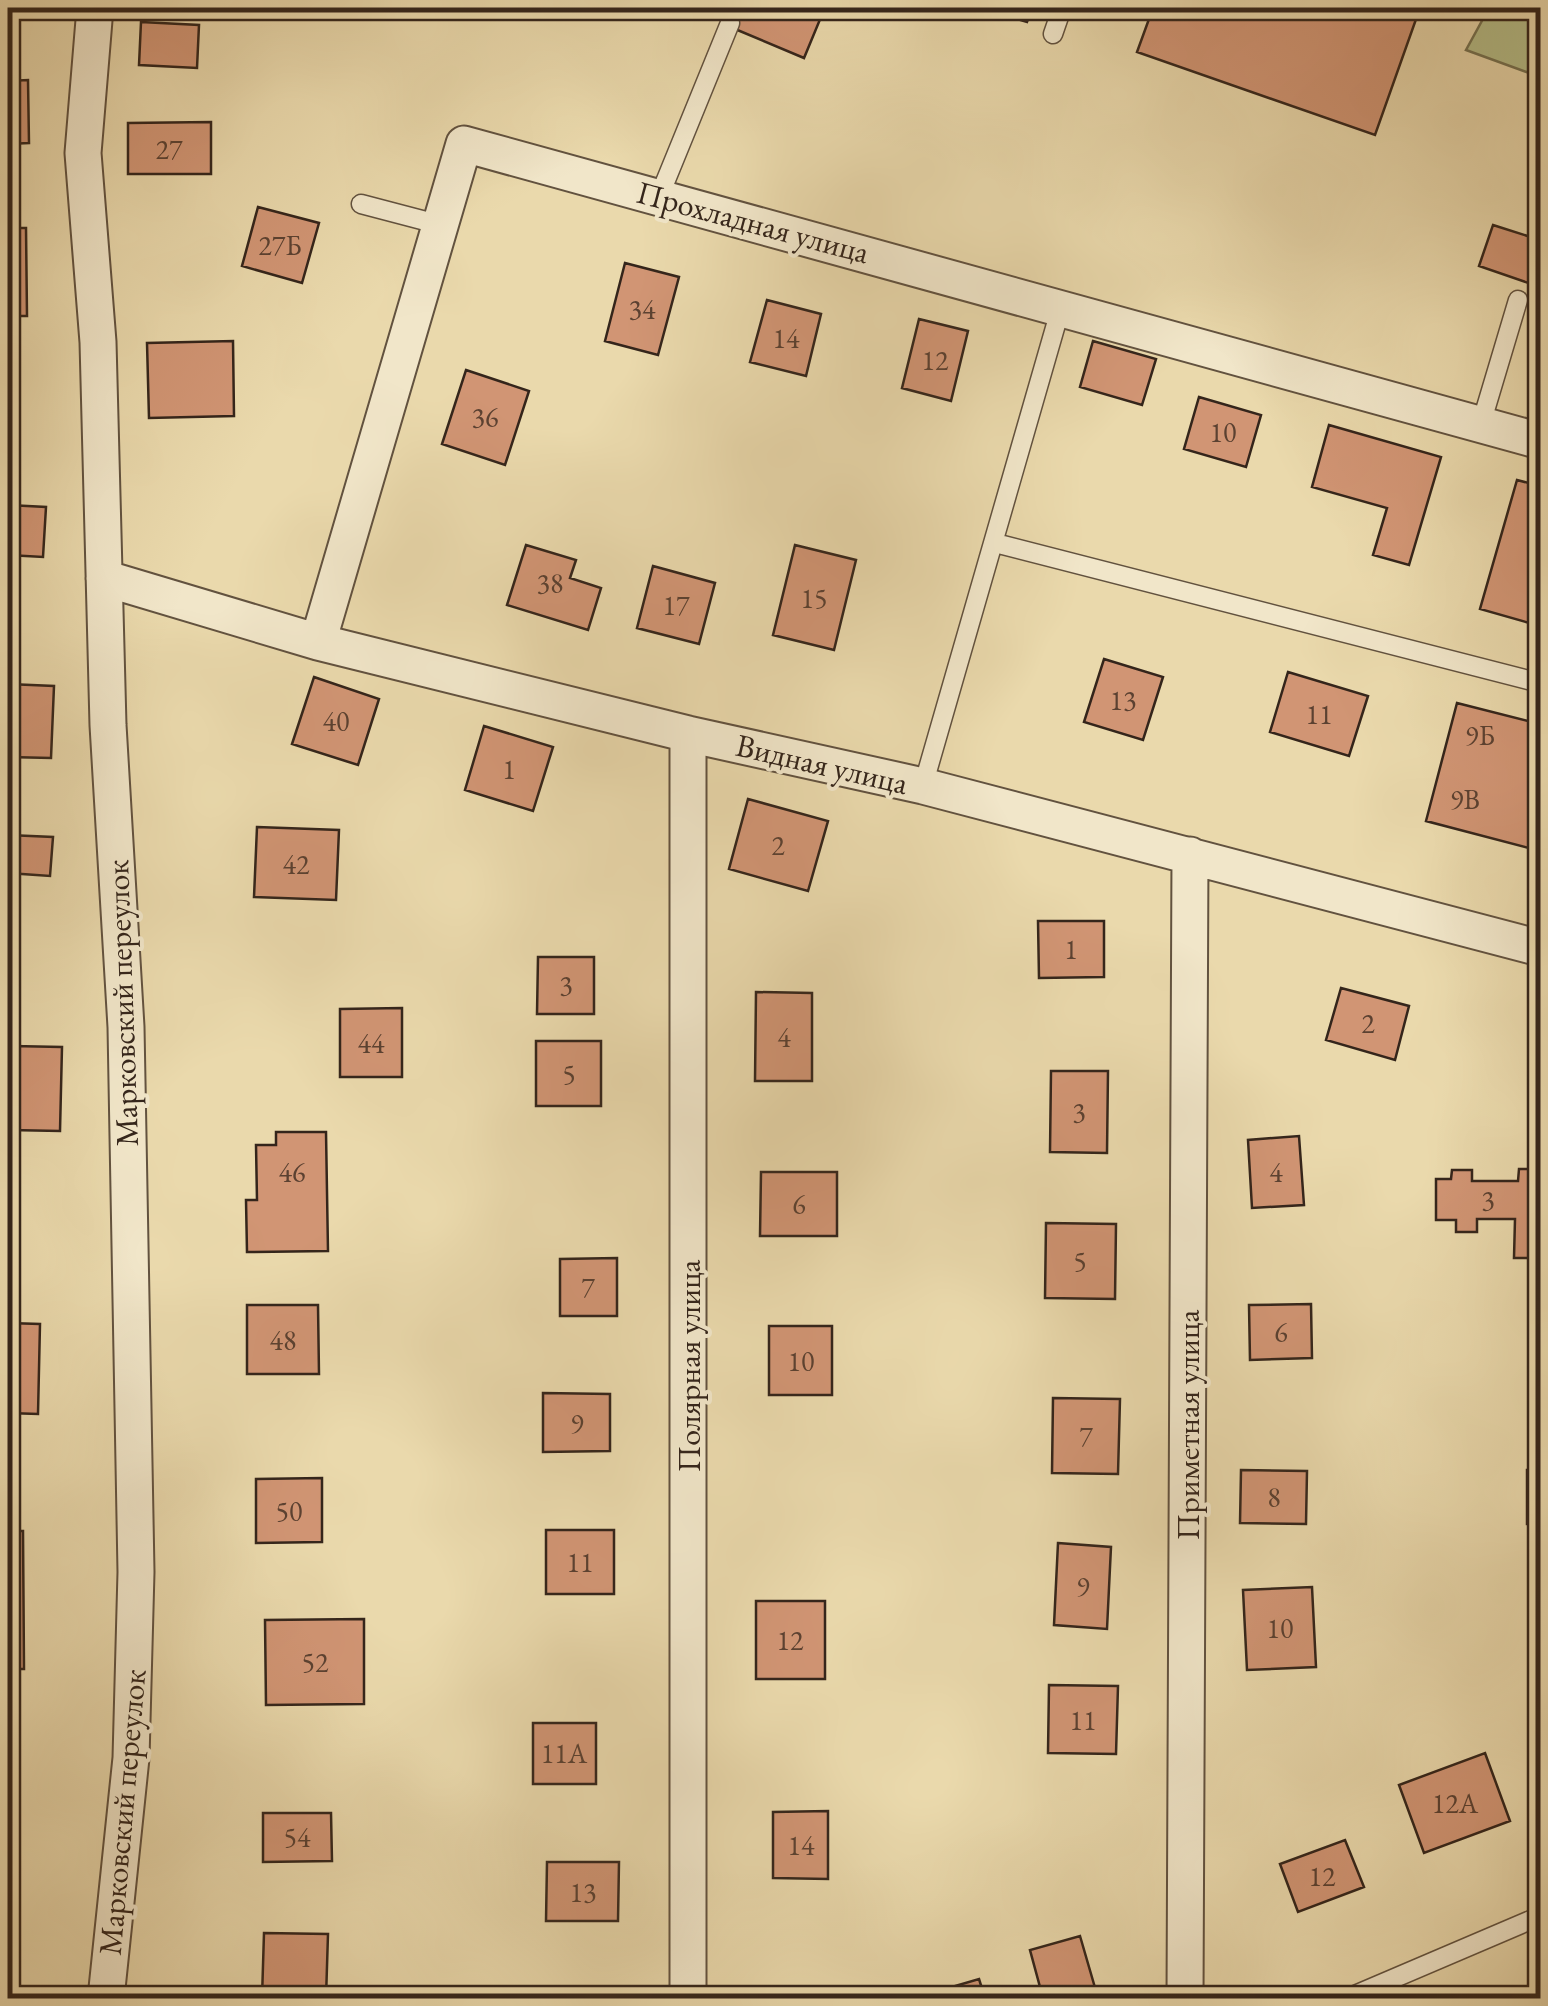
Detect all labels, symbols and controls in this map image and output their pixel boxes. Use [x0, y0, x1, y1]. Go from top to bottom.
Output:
house number: 27 [156, 131, 183, 167]
street label: Прохладная улица [632, 171, 874, 273]
house number: 27Б [258, 227, 302, 263]
house number: 34 [629, 291, 656, 327]
house number: 14 [773, 320, 800, 356]
house number: 12 [922, 342, 949, 378]
house number: 36 [472, 399, 498, 435]
house number: 10 [1210, 414, 1236, 450]
house number: 38 [537, 565, 563, 601]
house number: 15 [801, 580, 827, 616]
house number: 17 [663, 587, 690, 623]
house number: 13 [1110, 682, 1136, 718]
house number: 11 [1306, 696, 1332, 732]
house number: 40 [323, 703, 349, 739]
house number: 9Б [1465, 717, 1495, 753]
street label: Видная улица [732, 724, 912, 804]
house number: 1 [502, 751, 516, 787]
house number: 9В [1450, 781, 1480, 817]
house number: 2 [771, 827, 785, 863]
house number: 42 [283, 846, 310, 882]
street label: Марковский переулок [96, 859, 148, 1147]
house number: 1 [1064, 931, 1078, 967]
house number: 3 [559, 967, 573, 1003]
house number: 2 [1361, 1005, 1375, 1041]
house number: 4 [777, 1019, 791, 1055]
house number: 44 [358, 1025, 385, 1061]
house number: 5 [562, 1056, 576, 1092]
house number: 3 [1072, 1094, 1086, 1130]
house number: 46 [279, 1154, 305, 1190]
house number: 4 [1269, 1154, 1283, 1190]
house number: 3 [1481, 1182, 1495, 1218]
house number: 6 [792, 1186, 806, 1222]
house number: 5 [1073, 1243, 1087, 1279]
street label: Полярная улица [668, 1259, 710, 1472]
house number: 7 [581, 1269, 595, 1305]
street label: Приметная улица [1167, 1310, 1209, 1540]
house number: 6 [1274, 1314, 1288, 1350]
house number: 48 [270, 1322, 296, 1358]
house number: 10 [788, 1343, 814, 1379]
house number: 9 [570, 1405, 584, 1441]
house number: 7 [1079, 1418, 1093, 1454]
house number: 8 [1267, 1479, 1281, 1515]
house number: 50 [276, 1493, 302, 1529]
house number: 11 [567, 1544, 593, 1580]
house number: 9 [1076, 1568, 1090, 1604]
house number: 10 [1267, 1610, 1293, 1646]
house number: 12 [777, 1622, 804, 1658]
house number: 52 [302, 1644, 329, 1680]
street label: Марковский переулок [89, 1667, 155, 1957]
house number: 11 [1070, 1702, 1096, 1738]
house number: 11А [541, 1735, 588, 1771]
house number: 12А [1432, 1785, 1479, 1821]
house number: 54 [284, 1819, 311, 1855]
house number: 14 [788, 1827, 815, 1863]
house number: 12 [1309, 1858, 1336, 1894]
house number: 13 [570, 1874, 596, 1910]

